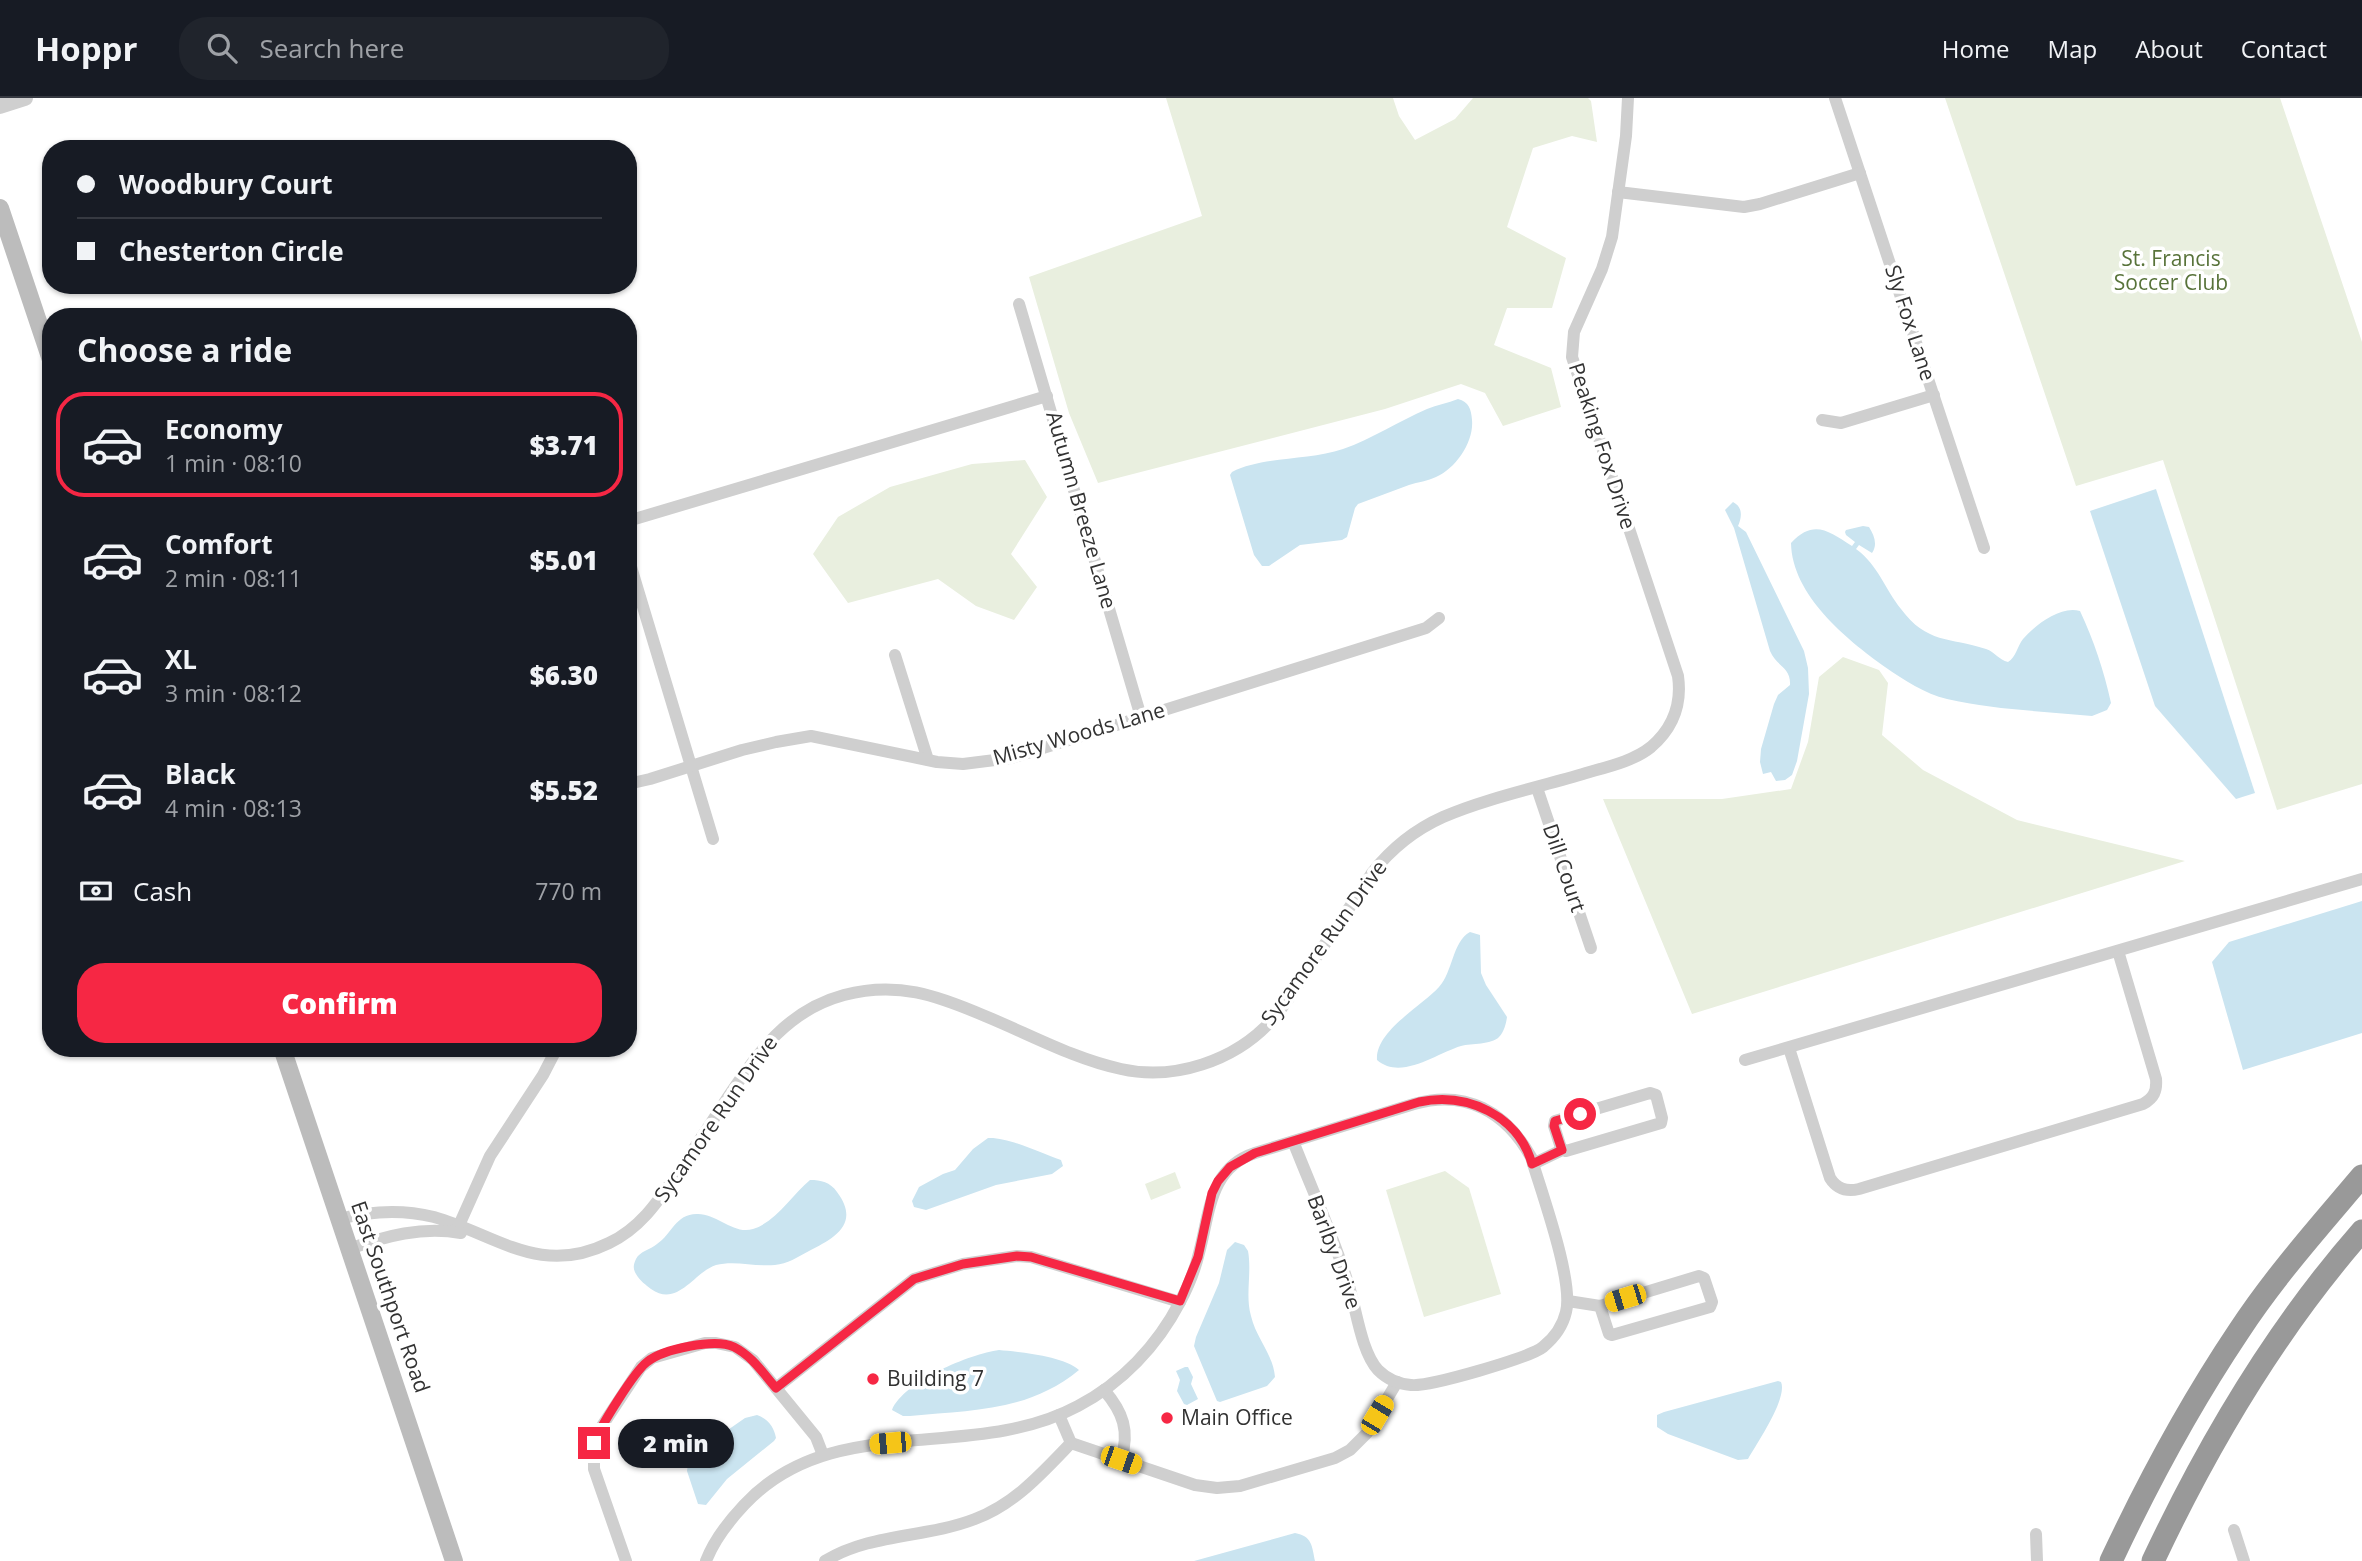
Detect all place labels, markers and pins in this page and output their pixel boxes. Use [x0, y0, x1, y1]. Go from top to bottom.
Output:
place label: Building 7 [887, 1364, 984, 1392]
marker: Building 7 [865, 1371, 881, 1387]
place label: Main Office [1181, 1403, 1293, 1431]
marker: Main Office [1159, 1410, 1175, 1426]

